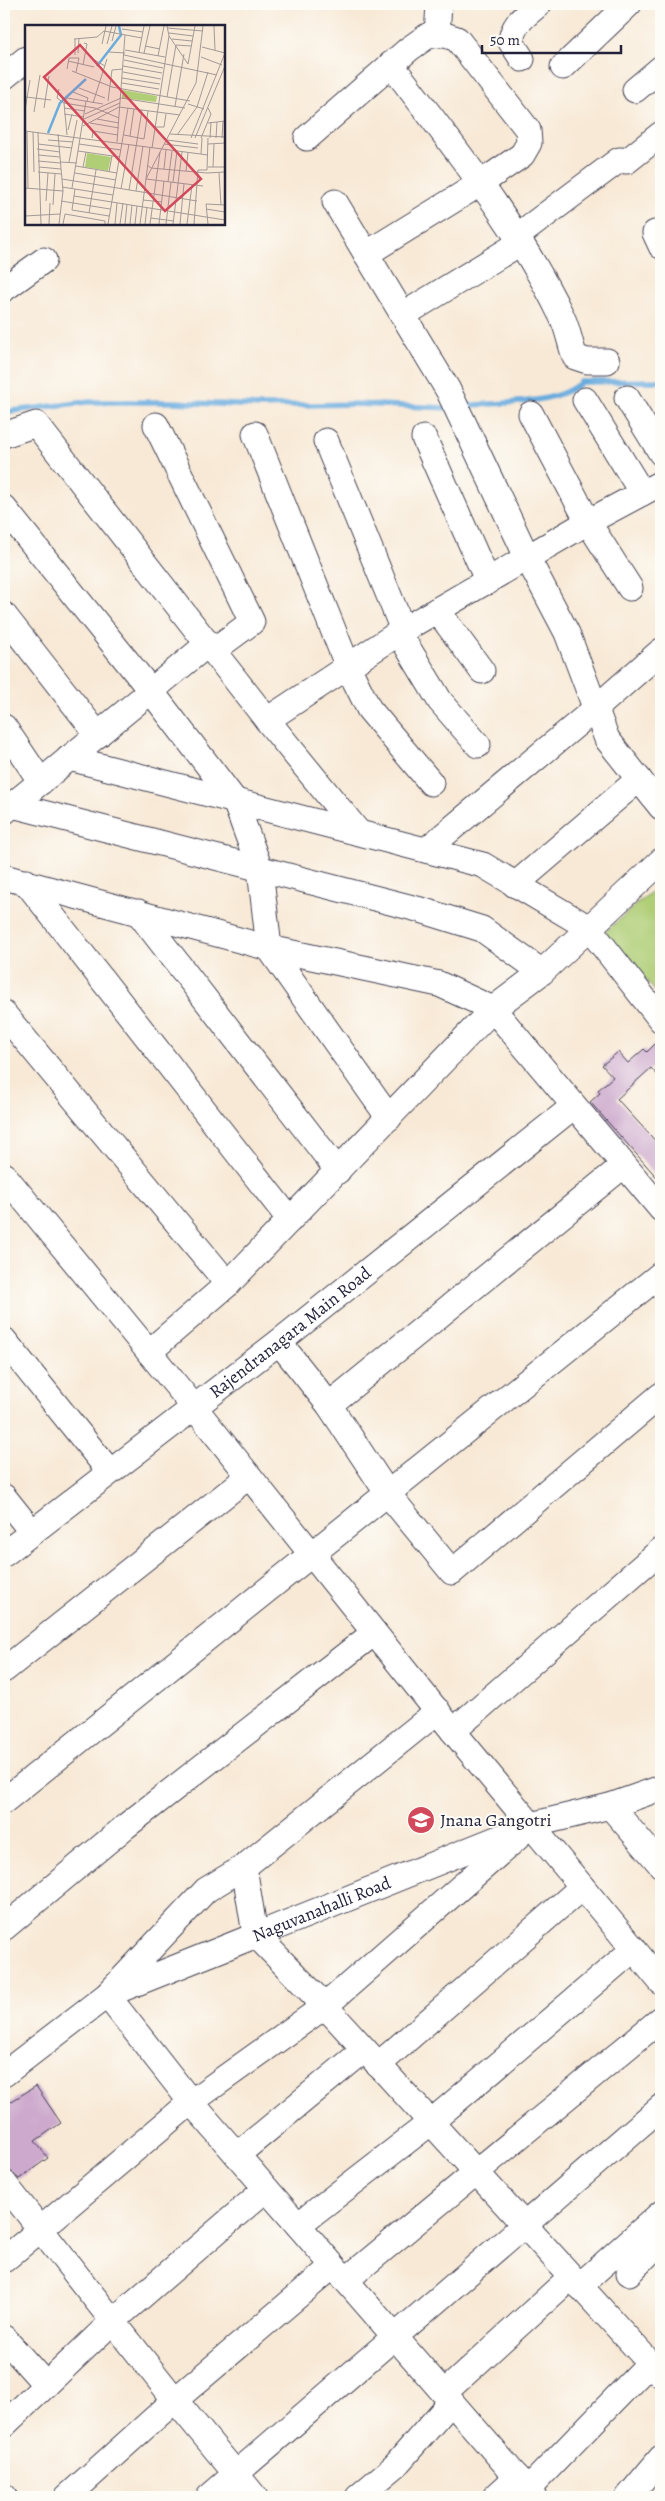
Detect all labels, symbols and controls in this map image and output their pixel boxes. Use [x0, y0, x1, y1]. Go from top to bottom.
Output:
scale bar [482, 22, 621, 54]
inset map [25, 25, 225, 225]
text: 50 m [490, 30, 520, 50]
street label: Rajendranagara Main Road [204, 1261, 376, 1404]
school or university icon: Jnana Gangotri [406, 1805, 436, 1835]
place label: Jnana Gangotri [440, 1808, 552, 1832]
street label: Naguvanahalli Road [249, 1870, 395, 1947]

